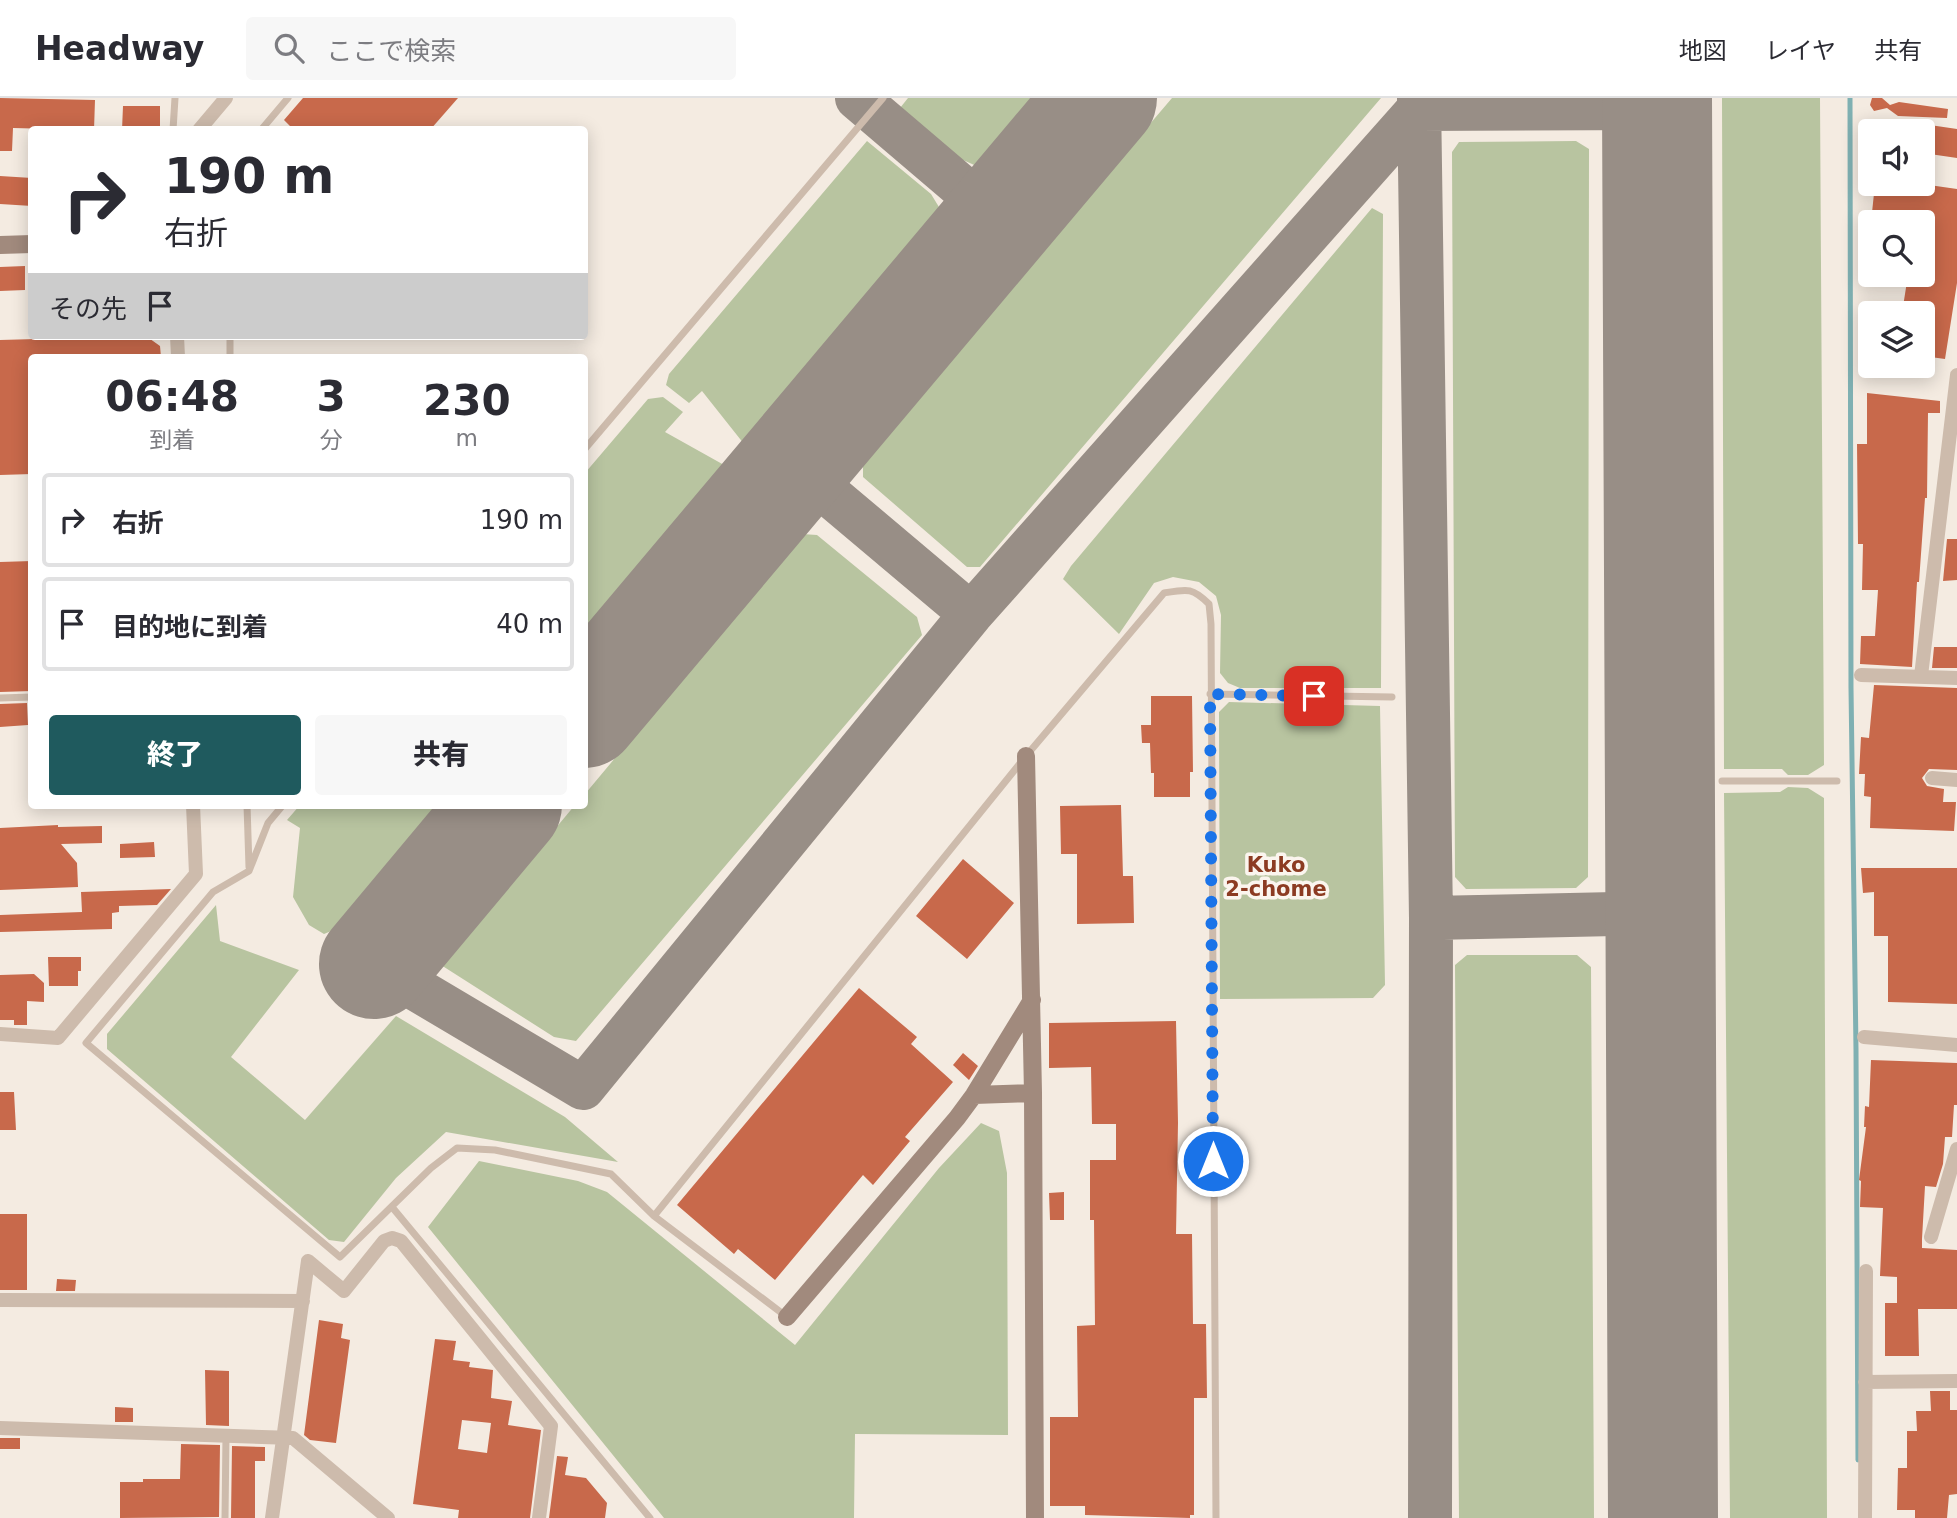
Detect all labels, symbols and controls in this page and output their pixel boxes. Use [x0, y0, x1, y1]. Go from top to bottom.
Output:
search box [246, 17, 736, 80]
text: Headway [35, 29, 204, 68]
icon: search [270, 29, 308, 67]
text: ここで検索 [326, 36, 456, 66]
text: 地図 [1679, 37, 1727, 65]
text: レイヤ [1765, 37, 1836, 65]
text: 共有 [1874, 37, 1922, 65]
map controls [1858, 119, 1935, 378]
button: sound [1858, 119, 1935, 196]
text: 190 m [164, 148, 334, 205]
icon: right [49, 154, 140, 245]
button: search [1858, 210, 1935, 287]
text: 右折 [164, 214, 228, 252]
icon: arrive [141, 287, 179, 325]
text: その先 [49, 294, 127, 324]
button: layers [1858, 301, 1935, 378]
text: 06:48 [105, 372, 239, 421]
text: 3 [316, 372, 346, 421]
text: 230 [423, 376, 511, 425]
text: m [456, 425, 478, 451]
text: 到着 [149, 427, 195, 453]
text: 分 [320, 427, 343, 453]
icon: right [53, 501, 91, 539]
text: 190 m [480, 505, 563, 535]
text: 右折 [112, 508, 164, 538]
icon: arrive [53, 605, 91, 643]
text: 40 m [496, 609, 563, 639]
text: 目的地に到着 [112, 612, 268, 642]
pin [1284, 666, 1344, 726]
icon: arrive [1295, 677, 1333, 715]
button: 終了 [49, 715, 301, 795]
button: 共有 [315, 715, 567, 795]
district label: Kuko 2-chome [1225, 853, 1327, 901]
position arrow [1176, 1124, 1250, 1198]

